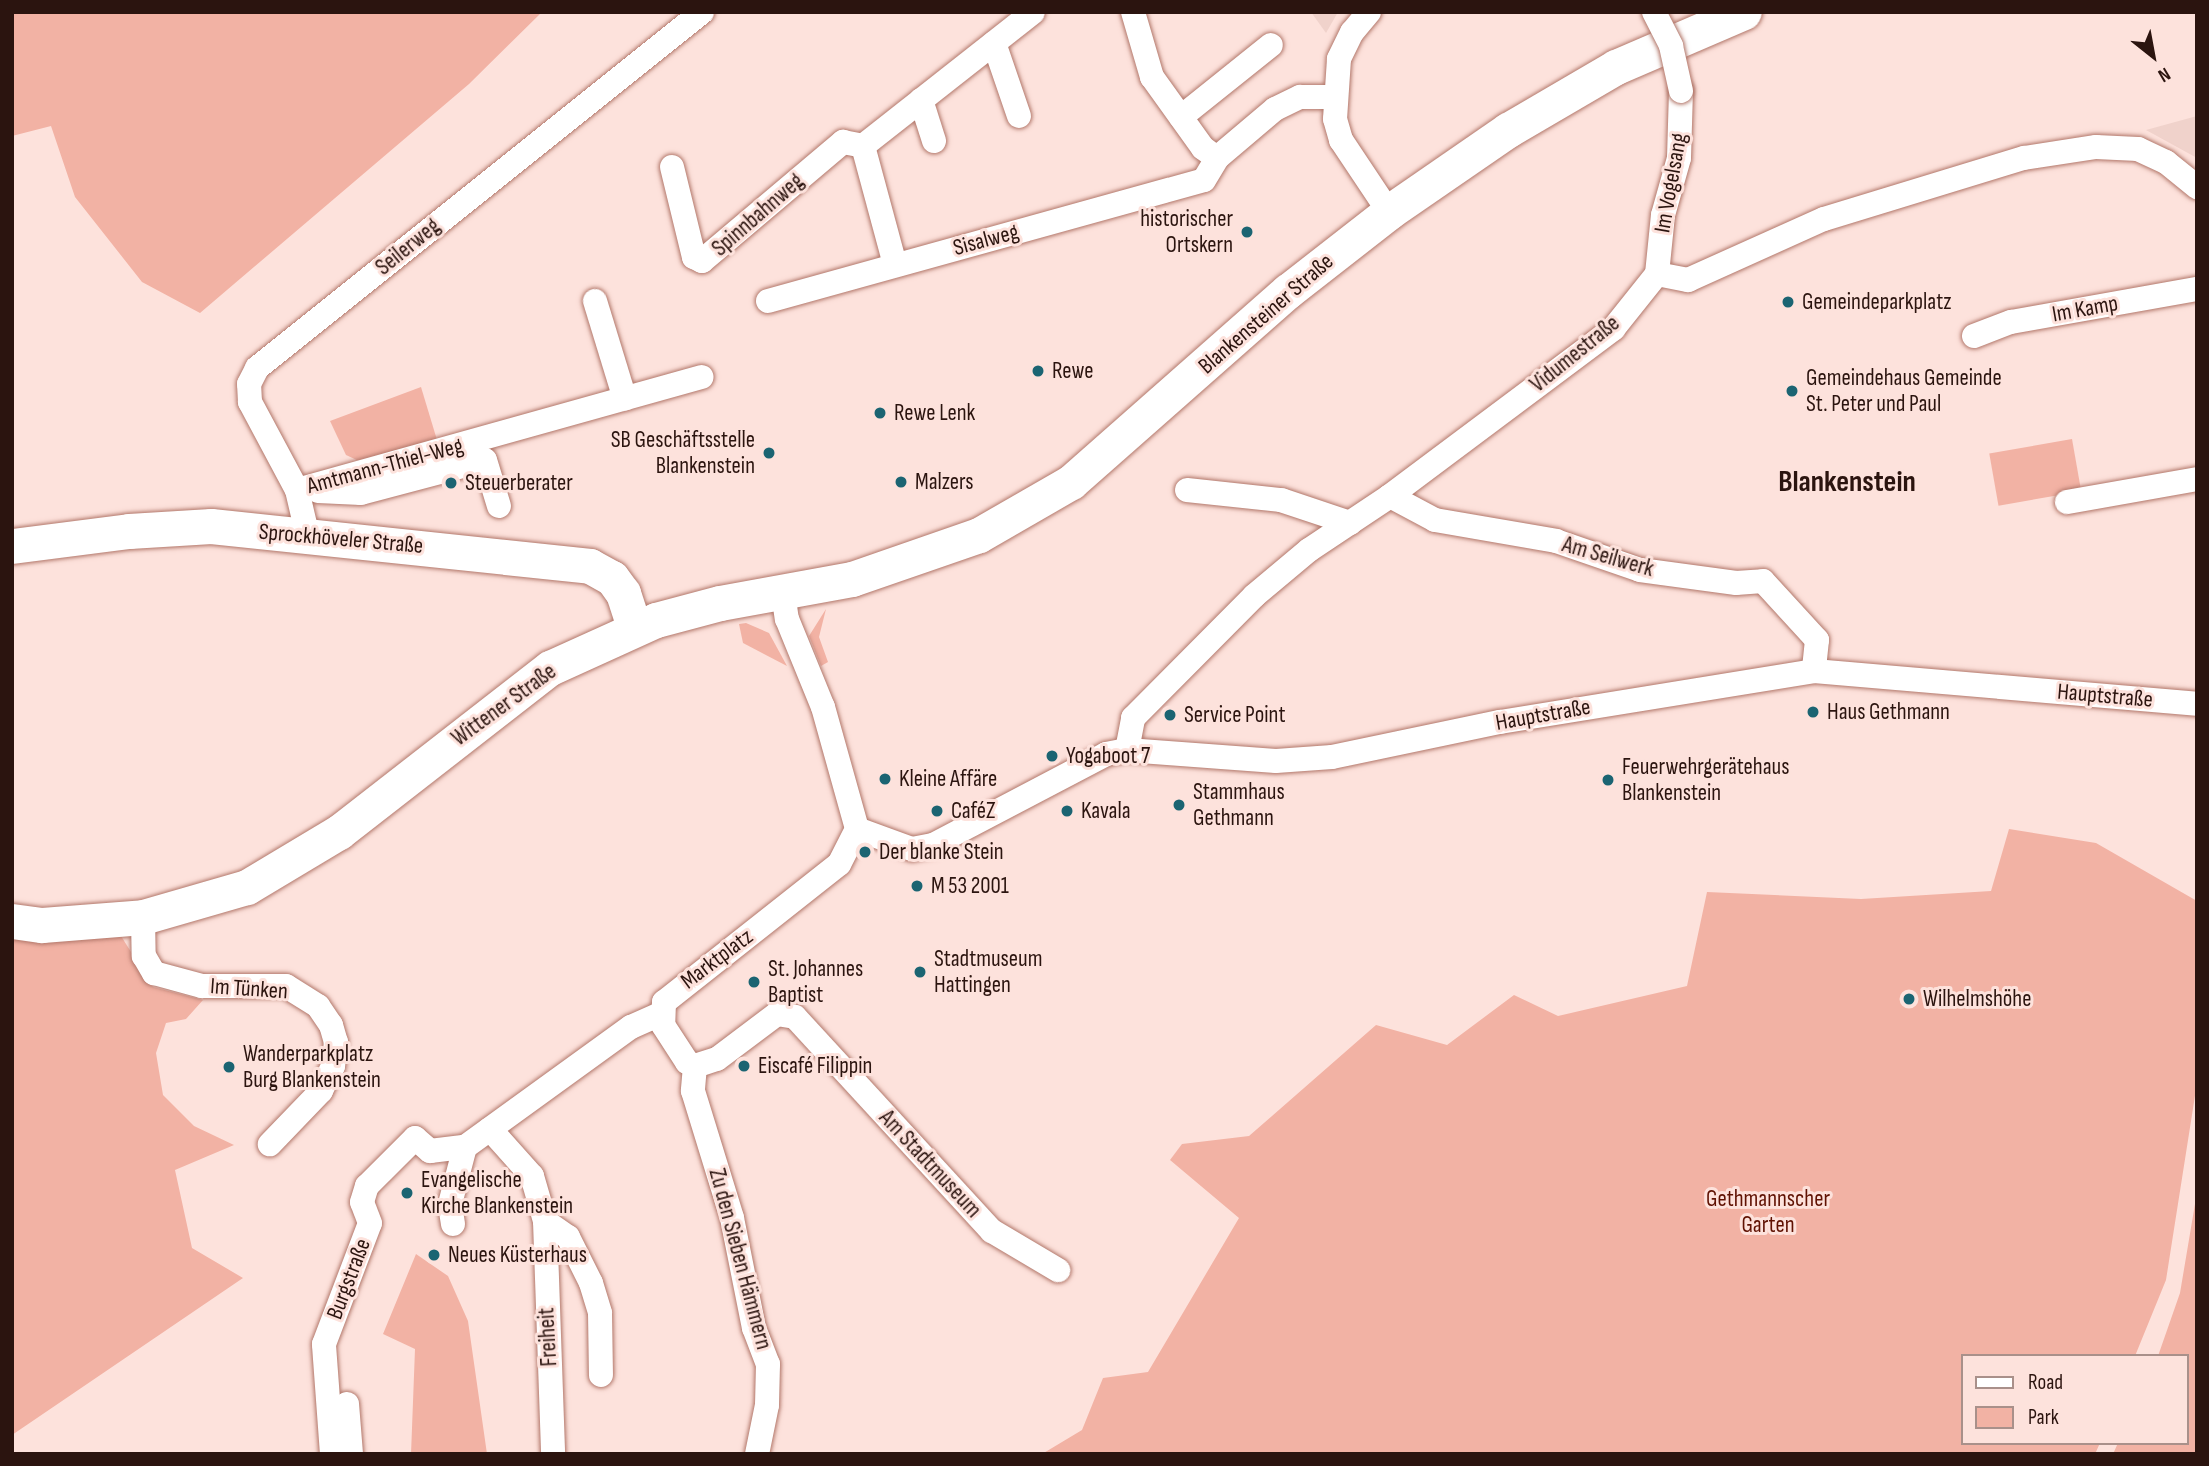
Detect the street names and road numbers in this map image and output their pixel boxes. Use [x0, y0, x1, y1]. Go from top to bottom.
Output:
street label: Im Vogelsang [1649, 131, 1693, 235]
street label: Spinnbahnweg [706, 168, 810, 262]
street label: Seilerweg [370, 213, 446, 281]
street label: Sisalweg [950, 218, 1022, 262]
street label: Blankensteiner Straße [1193, 248, 1339, 380]
street label: Im Kamp [2050, 290, 2120, 328]
street label: Vidumestraße [1525, 310, 1625, 398]
street label: Amtmann-Thiel-Weg [304, 432, 466, 500]
street label: Sprockhöveler Straße [258, 518, 424, 560]
street label: Am Seilwerk [1559, 531, 1657, 583]
street label: Wittener Straße [446, 658, 562, 752]
street label: Hauptstraße [2056, 678, 2154, 714]
street label: Hauptstraße [1493, 693, 1593, 737]
street label: Marktplatz [676, 923, 758, 995]
street label: Im Tünken [209, 973, 289, 1005]
street label: Am Stadtmuseum [873, 1104, 987, 1224]
street label: Zu den Sieben Hämmern [703, 1165, 777, 1353]
street label: Burgstraße [321, 1235, 377, 1323]
street label: Freiheit [533, 1307, 563, 1367]

